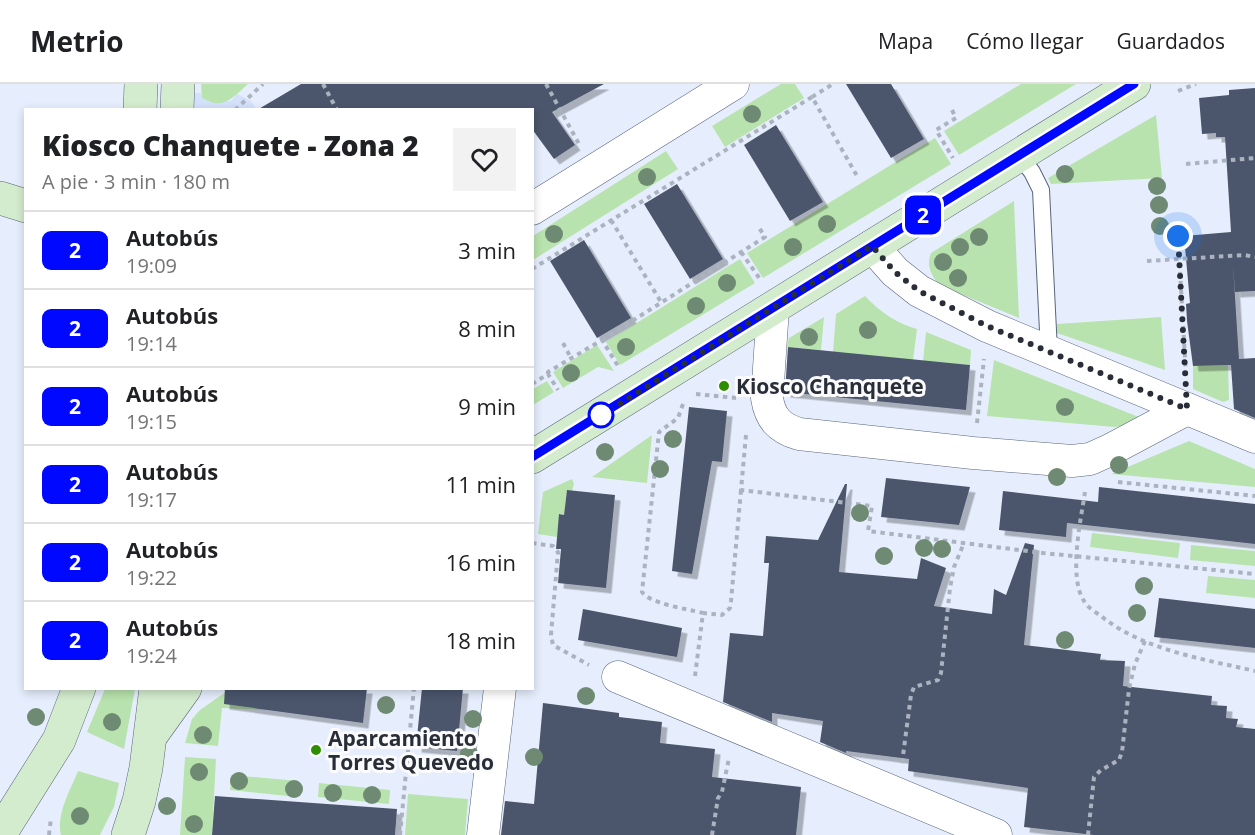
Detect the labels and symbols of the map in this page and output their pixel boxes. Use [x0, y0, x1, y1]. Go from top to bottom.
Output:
line badge: 2 [904, 196, 942, 234]
your location [1163, 221, 1193, 251]
place label: Kiosco Chanquete [736, 372, 924, 400]
marker: Kiosco Chanquete [717, 379, 731, 393]
unlabelled marker [588, 402, 614, 428]
place label: Aparcamiento Torres Quevedo [328, 724, 494, 776]
marker: Aparcamiento Torres Quevedo [309, 743, 323, 757]

